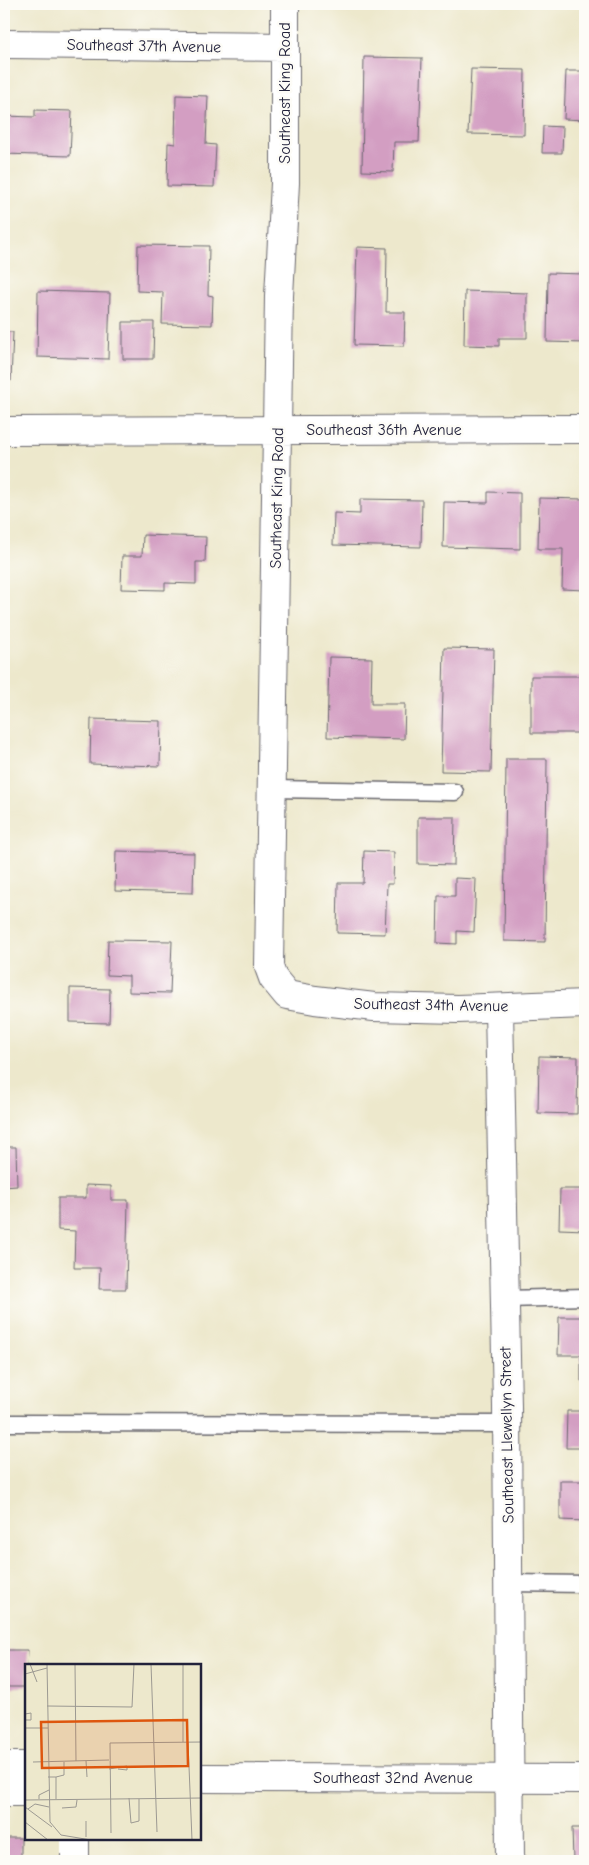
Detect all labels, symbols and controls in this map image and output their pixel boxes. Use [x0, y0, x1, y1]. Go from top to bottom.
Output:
street label: Southeast King Road [276, 22, 294, 164]
street label: Southeast 37th Avenue [67, 36, 221, 56]
street label: Southeast 36th Avenue [306, 421, 462, 439]
street label: Southeast King Road [267, 427, 287, 569]
street label: Southeast 34th Avenue [354, 995, 508, 1015]
street label: Southeast Llewellyn Street [496, 1346, 518, 1524]
inset map [25, 1664, 201, 1840]
street label: Southeast 32nd Avenue [313, 1769, 473, 1787]

